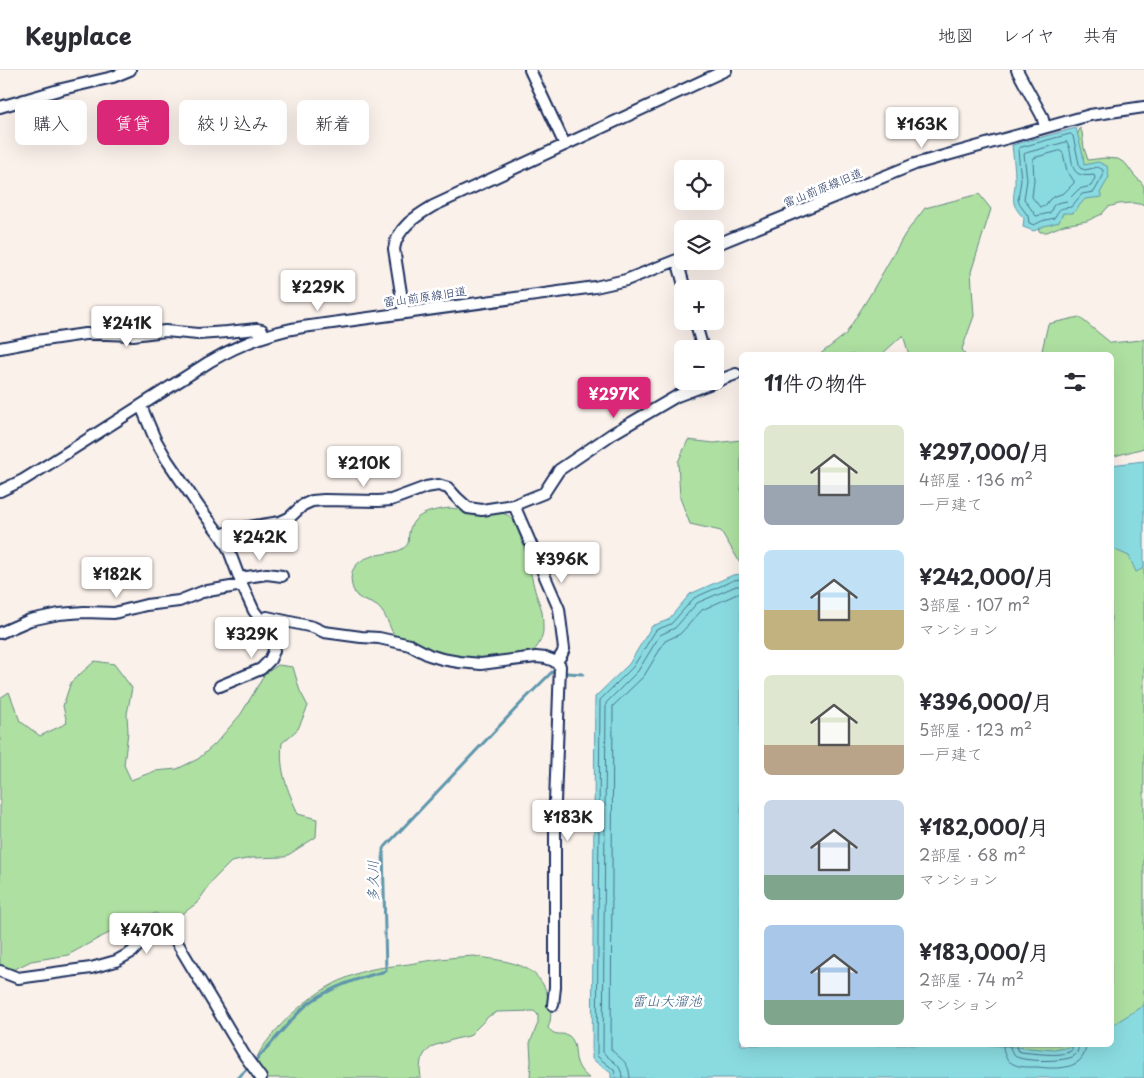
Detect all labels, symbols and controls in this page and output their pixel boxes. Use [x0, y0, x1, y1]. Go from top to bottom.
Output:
text: Keyplace [25, 17, 132, 53]
text: 地図 [938, 21, 974, 48]
text: レイヤ [1002, 21, 1055, 48]
text: 共有 [1083, 21, 1119, 48]
chip: 購入 [15, 100, 87, 145]
chip: 賃貸 [97, 100, 169, 145]
chip: 絞り込み [179, 100, 287, 145]
chip: 新着 [297, 100, 369, 145]
pin: ¥163K [887, 106, 957, 149]
text: ¥163K [897, 111, 947, 135]
map controls [674, 160, 724, 390]
button: locate [674, 160, 724, 210]
street label: 雷山前原線旧道 [780, 163, 865, 211]
button: layers [674, 220, 724, 270]
pin: ¥229K [283, 270, 353, 312]
text: ¥229K [291, 274, 345, 298]
button: + [674, 280, 724, 330]
street label: 雷山前原線旧道 [382, 281, 468, 311]
pin: ¥241K [92, 306, 162, 348]
text: ¥241K [102, 310, 152, 334]
button: − [674, 340, 724, 390]
text: 11件の物件 [764, 366, 867, 398]
icon: filters [1061, 368, 1089, 396]
pin: ¥297K [579, 376, 649, 419]
text: ¥297K [589, 381, 639, 405]
text: ¥297,000/月 [919, 435, 1051, 467]
icon: home [804, 445, 864, 505]
pin: ¥210K [329, 446, 399, 488]
text: ¥210K [338, 450, 390, 474]
text: 4部屋 · 136 m² [919, 467, 1033, 491]
text: 一戸建て [919, 491, 983, 515]
pin: ¥242K [225, 520, 295, 562]
text: ¥242K [233, 524, 287, 548]
pin: ¥396K [527, 542, 597, 584]
text: ¥396K [536, 546, 588, 570]
pin: ¥182K [82, 556, 152, 599]
text: ¥242,000/月 [919, 560, 1055, 592]
text: ¥182K [92, 561, 142, 585]
icon: home [804, 570, 864, 630]
text: 3部屋 · 107 m² [919, 592, 1030, 616]
pin: ¥329K [217, 616, 287, 659]
text: マンション [919, 616, 998, 640]
text: ¥329K [226, 621, 278, 645]
text: ¥396,000/月 [919, 685, 1053, 717]
icon: home [804, 695, 864, 755]
text: 5部屋 · 123 m² [919, 717, 1032, 741]
text: 一戸建て [919, 741, 983, 765]
pin: ¥183K [533, 800, 603, 842]
text: ¥183K [543, 804, 593, 828]
text: ¥182,000/月 [919, 810, 1049, 842]
icon: home [804, 820, 864, 880]
text: 2部屋 · 68 m² [919, 842, 1026, 866]
water label: 多久川 [362, 860, 383, 902]
text: マンション [919, 866, 998, 890]
pin: ¥470K [112, 912, 182, 955]
text: ¥470K [120, 917, 174, 941]
text: ¥183,000/月 [919, 935, 1050, 967]
icon: home [804, 945, 864, 1005]
text: 2部屋 · 74 m² [919, 967, 1024, 991]
water label: 雷山大溜池 [632, 990, 703, 1011]
text: マンション [919, 991, 998, 1015]

